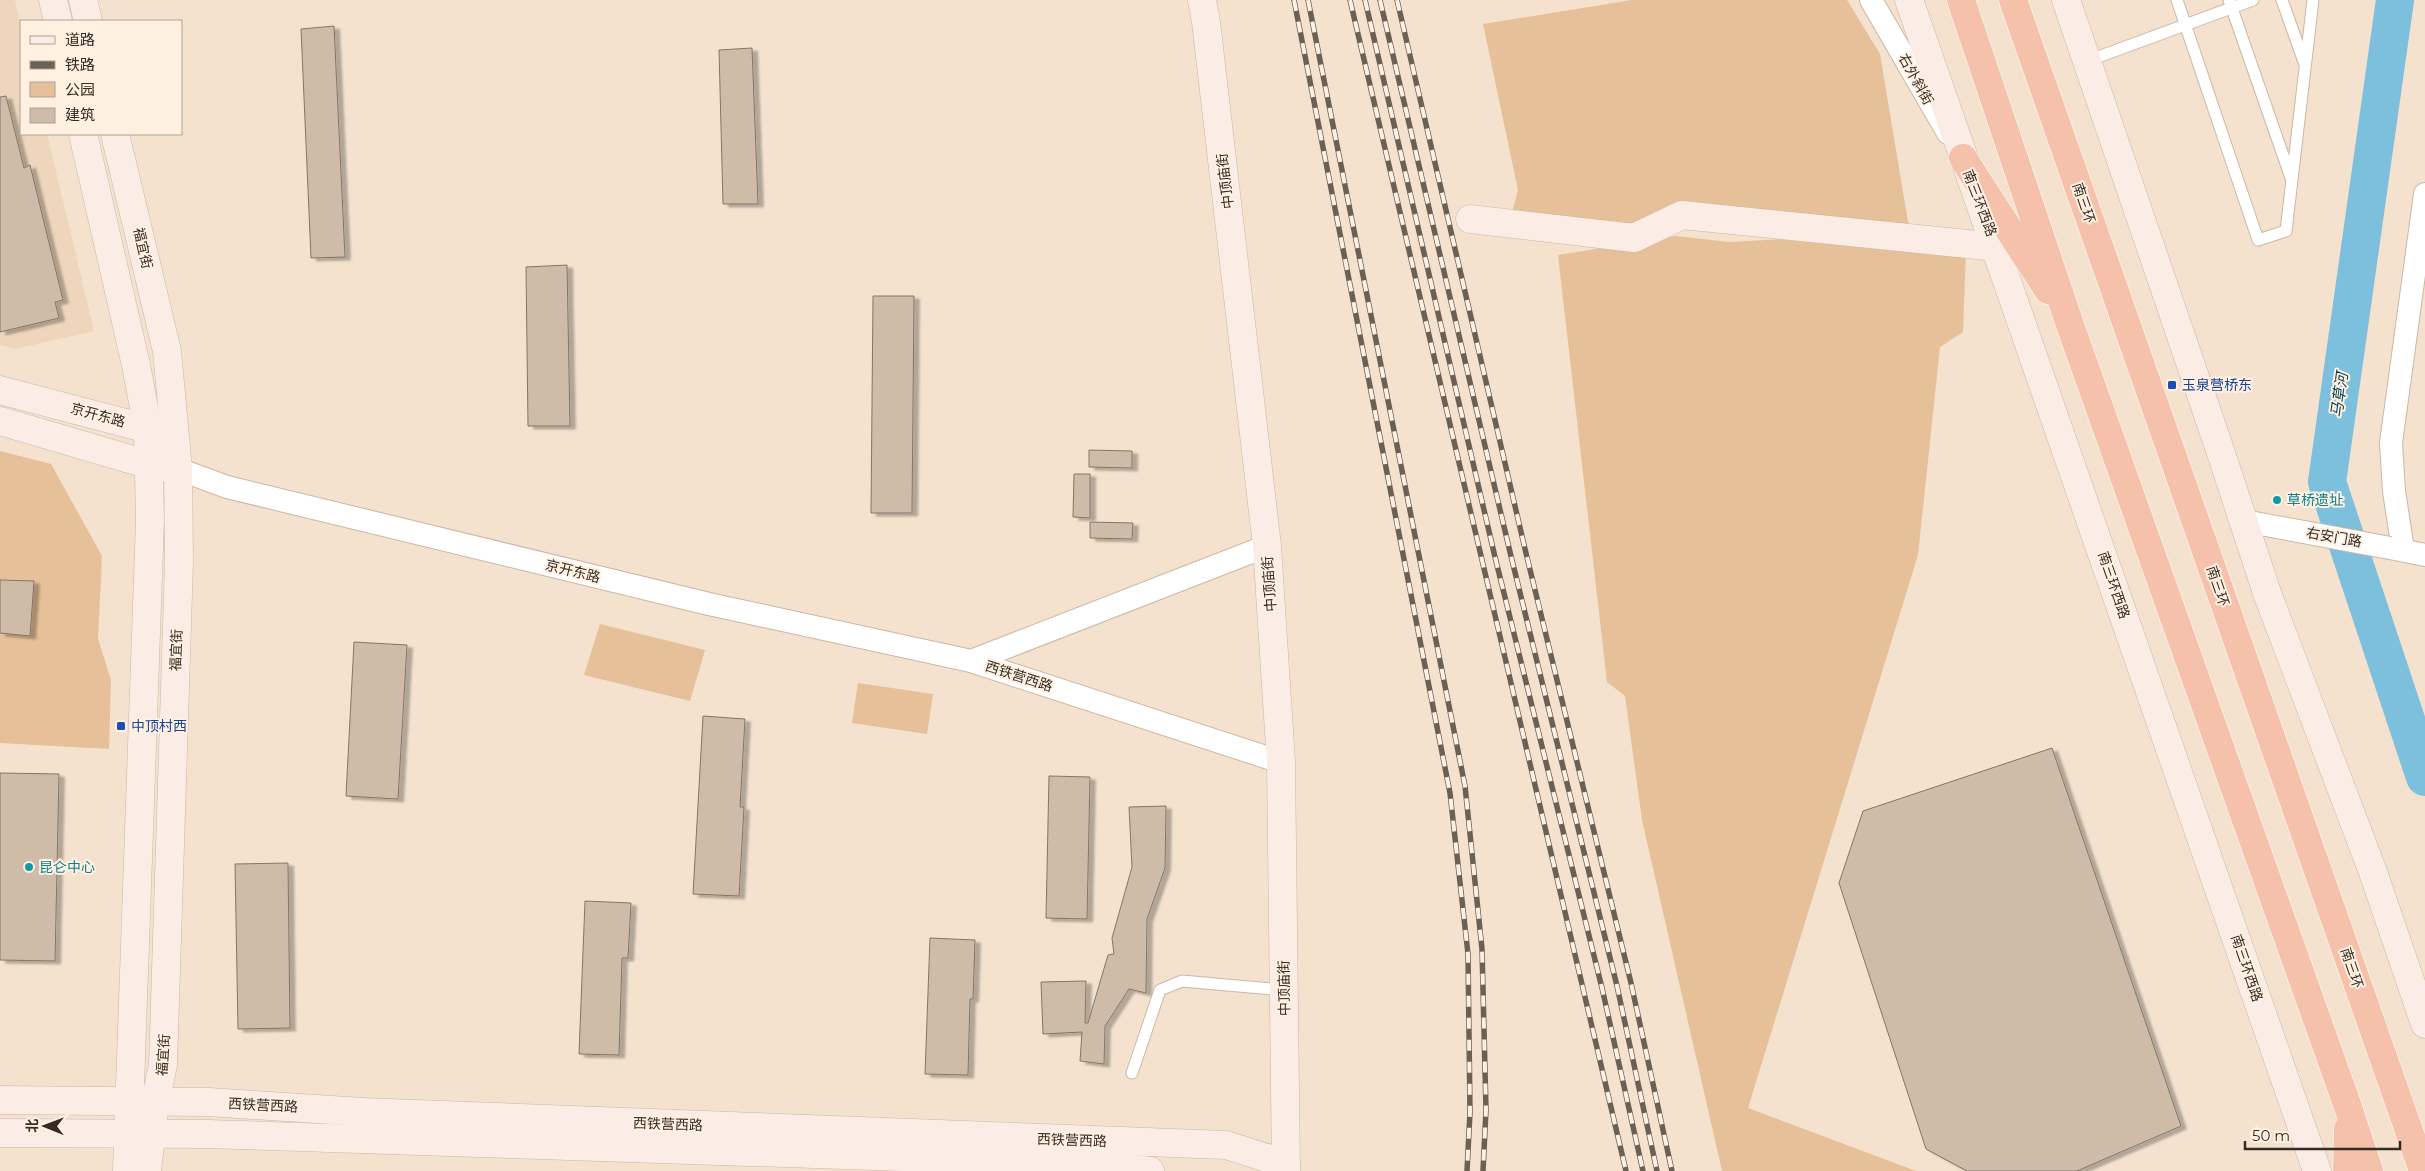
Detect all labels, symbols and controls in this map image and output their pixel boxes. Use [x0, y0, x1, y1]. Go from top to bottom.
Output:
legend [20, 20, 182, 135]
text: 道路 [65, 30, 95, 49]
street label: 右外斜街 [1895, 50, 1937, 108]
text: 铁路 [65, 55, 95, 74]
text: 公园 [65, 80, 95, 99]
text: 建筑 [65, 105, 95, 124]
street label: 中顶庙街 [1213, 152, 1237, 210]
street label: 南三环西路 [1959, 167, 2001, 239]
street label: 南三环 [2069, 180, 2099, 226]
street label: 福宜街 [130, 226, 156, 270]
water label: 马草河 [2326, 368, 2352, 419]
place label: 玉泉营桥东 [2182, 376, 2252, 394]
marker: 玉泉营桥东 [2166, 379, 2178, 391]
street label: 京开东路 [69, 399, 127, 431]
place label: 草桥遗址 [2287, 491, 2343, 509]
marker: 草桥遗址 [2271, 494, 2283, 506]
street label: 右安门路 [2305, 523, 2363, 551]
street label: 南三环西路 [2094, 549, 2134, 621]
street label: 京开东路 [544, 555, 602, 587]
street label: 中顶庙街 [1258, 555, 1280, 613]
street label: 南三环 [2203, 563, 2233, 609]
street label: 福宜街 [166, 629, 186, 671]
street label: 西铁营西路 [983, 657, 1055, 695]
place label: 中顶村西 [131, 717, 187, 735]
marker: 中顶村西 [115, 720, 127, 732]
place label: 昆仑中心 [39, 858, 95, 876]
marker: 昆仑中心 [23, 861, 35, 873]
street label: 南三环西路 [2227, 932, 2267, 1004]
street label: 南三环 [2337, 945, 2367, 991]
street label: 中顶庙街 [1275, 960, 1293, 1016]
street label: 福宜街 [153, 1033, 173, 1077]
street label: 西铁营西路 [228, 1094, 298, 1116]
north arrow [20, 1101, 70, 1151]
street label: 西铁营西路 [633, 1114, 703, 1134]
scale bar [2245, 1118, 2400, 1150]
text: 北 [23, 1119, 41, 1133]
text: 50 m [2252, 1126, 2290, 1145]
street label: 西铁营西路 [1037, 1130, 1107, 1150]

